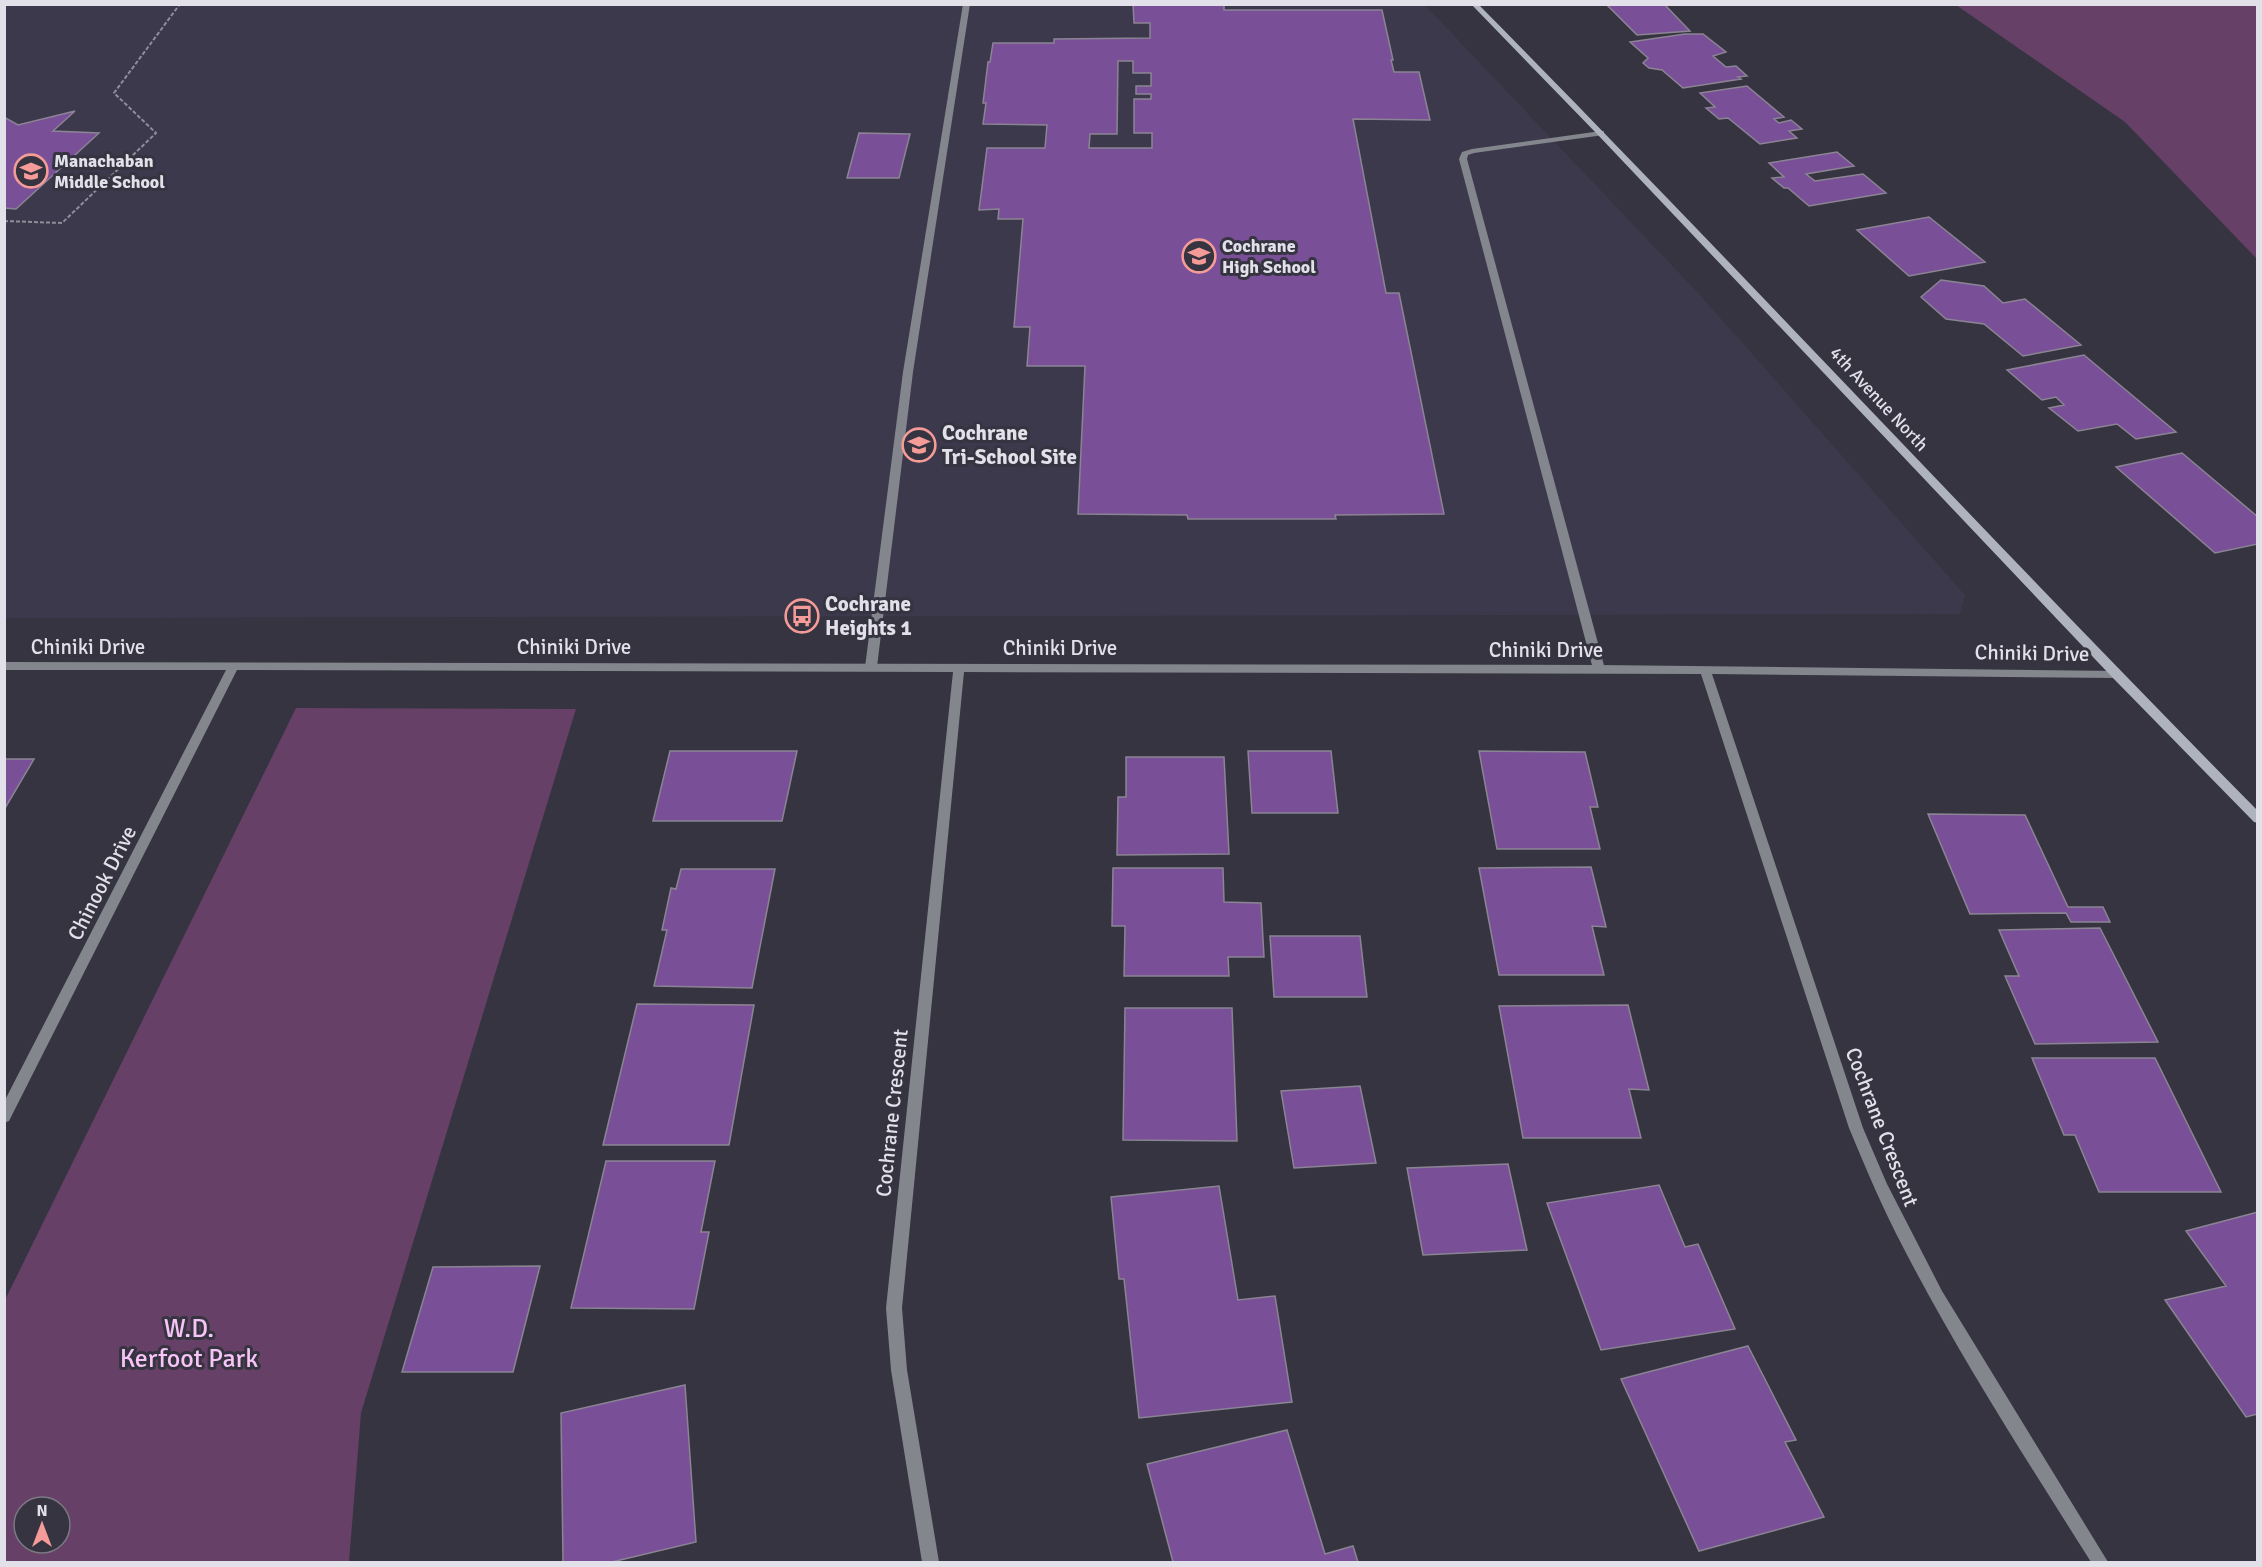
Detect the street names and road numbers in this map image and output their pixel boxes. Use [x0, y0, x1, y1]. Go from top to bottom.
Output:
street label: 4th Avenue North [1825, 342, 1933, 456]
street label: Chiniki Drive [31, 634, 145, 660]
street label: Chiniki Drive [517, 634, 631, 660]
street label: Chiniki Drive [1003, 635, 1117, 661]
street label: Chiniki Drive [1489, 637, 1603, 663]
street label: Chiniki Drive [1974, 639, 2090, 667]
street label: Chinook Drive [62, 821, 142, 945]
street label: Cochrane Crescent [870, 1028, 914, 1198]
street label: Cochrane Crescent [1840, 1044, 1924, 1210]

